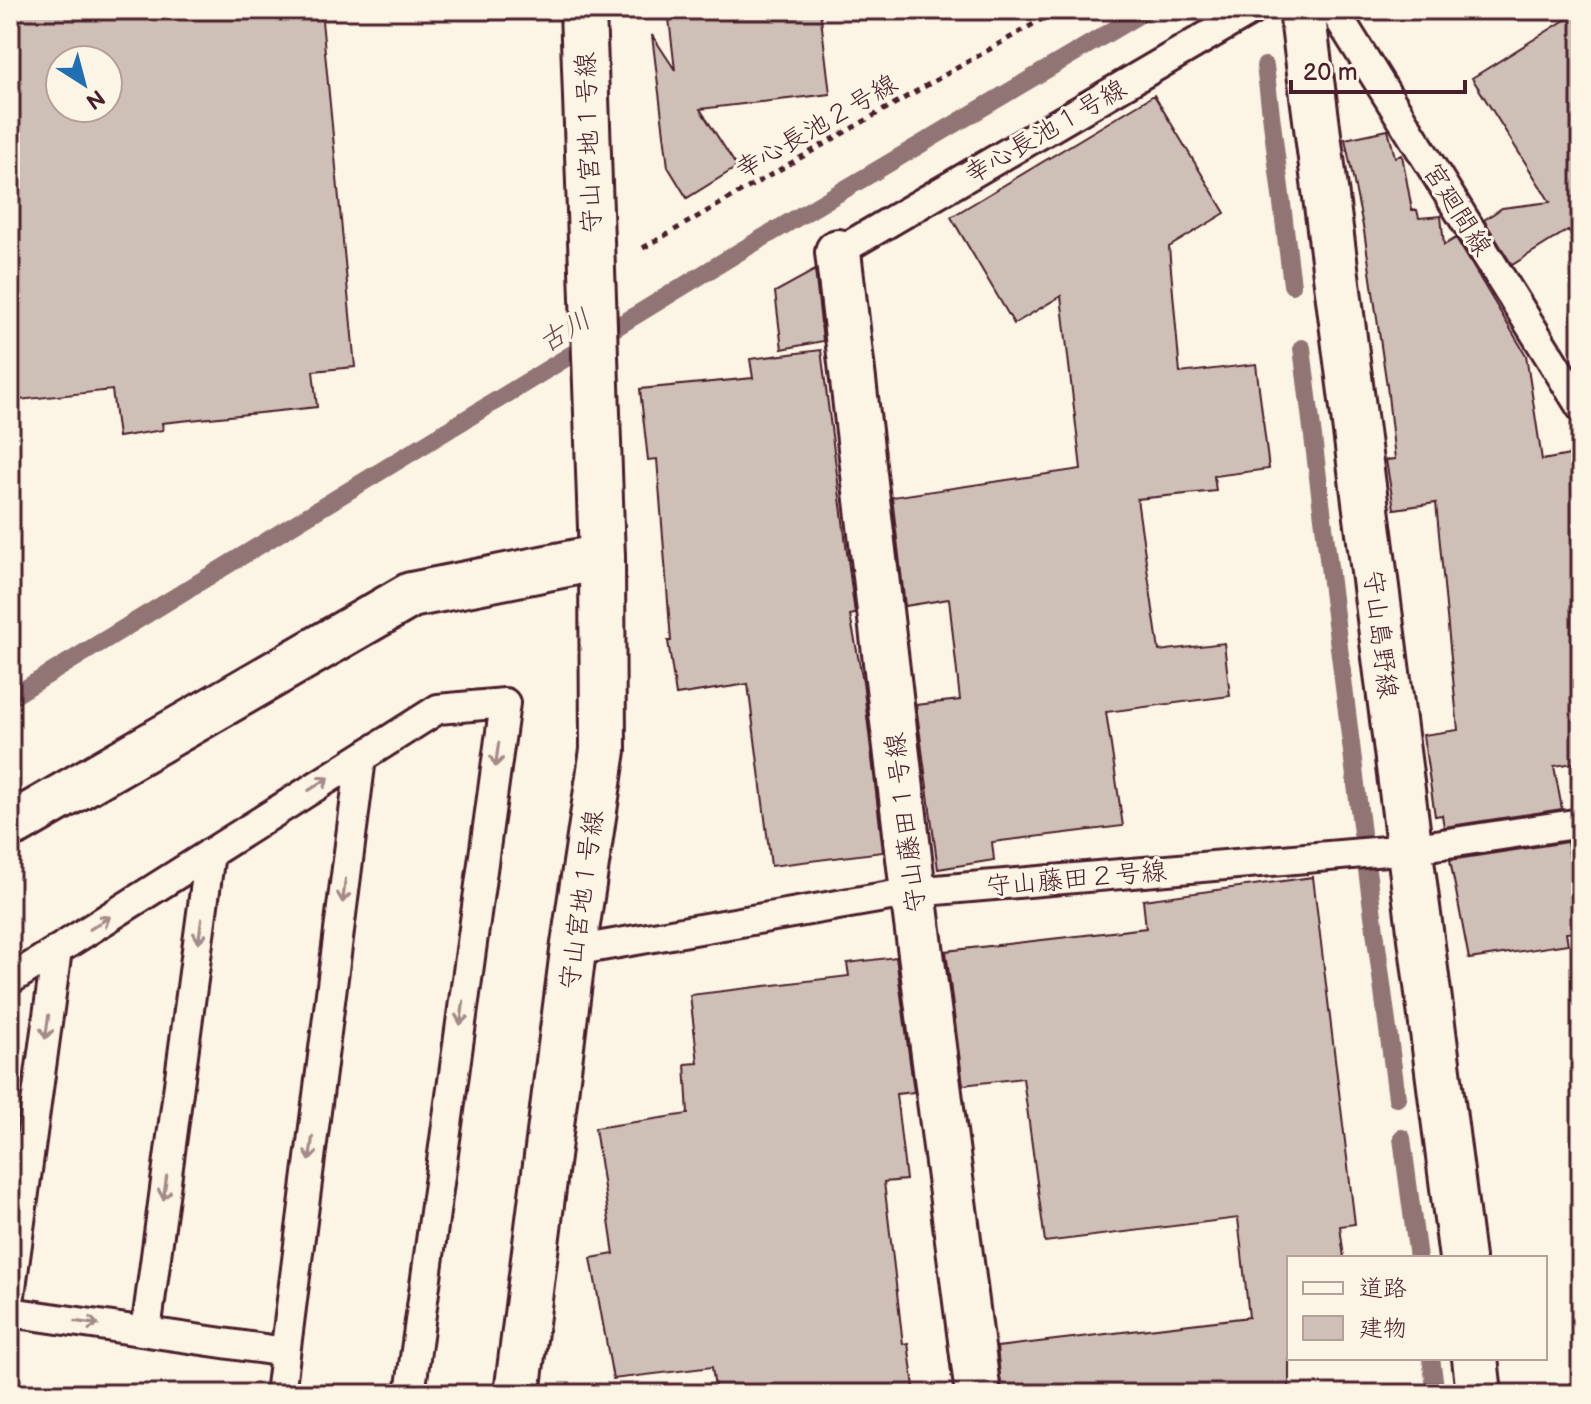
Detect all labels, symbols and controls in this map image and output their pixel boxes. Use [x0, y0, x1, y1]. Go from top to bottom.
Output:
north arrow [44, 44, 124, 124]
scale bar [1291, 44, 1465, 94]
street label: 守山宮地１号線 [571, 51, 608, 234]
text: 20 m [1303, 58, 1358, 87]
street label: 幸心長池２号線 [730, 68, 903, 186]
street label: 幸心長池１号線 [959, 73, 1132, 191]
text: N [80, 83, 109, 115]
street label: 宮廻間線 [1416, 157, 1497, 262]
water label: 古川 [532, 303, 597, 360]
street label: 守山島野線 [1356, 568, 1403, 701]
street label: 守山藤田１号線 [880, 731, 933, 915]
one-way arrow [489, 742, 504, 767]
one-way arrow [308, 776, 330, 793]
street label: 守山宮地１号線 [554, 808, 611, 992]
street label: 守山藤田２号線 [984, 856, 1168, 903]
one-way arrow [336, 878, 351, 903]
one-way arrow [88, 915, 111, 931]
one-way arrow [192, 918, 207, 943]
one-way arrow [454, 1000, 469, 1025]
one-way arrow [39, 1014, 54, 1039]
one-way arrow [303, 1136, 318, 1161]
one-way arrow [157, 1175, 172, 1200]
legend [1287, 1256, 1547, 1360]
text: 道路 [1359, 1274, 1407, 1303]
text: 建物 [1359, 1314, 1407, 1343]
one-way arrow [74, 1316, 99, 1331]

